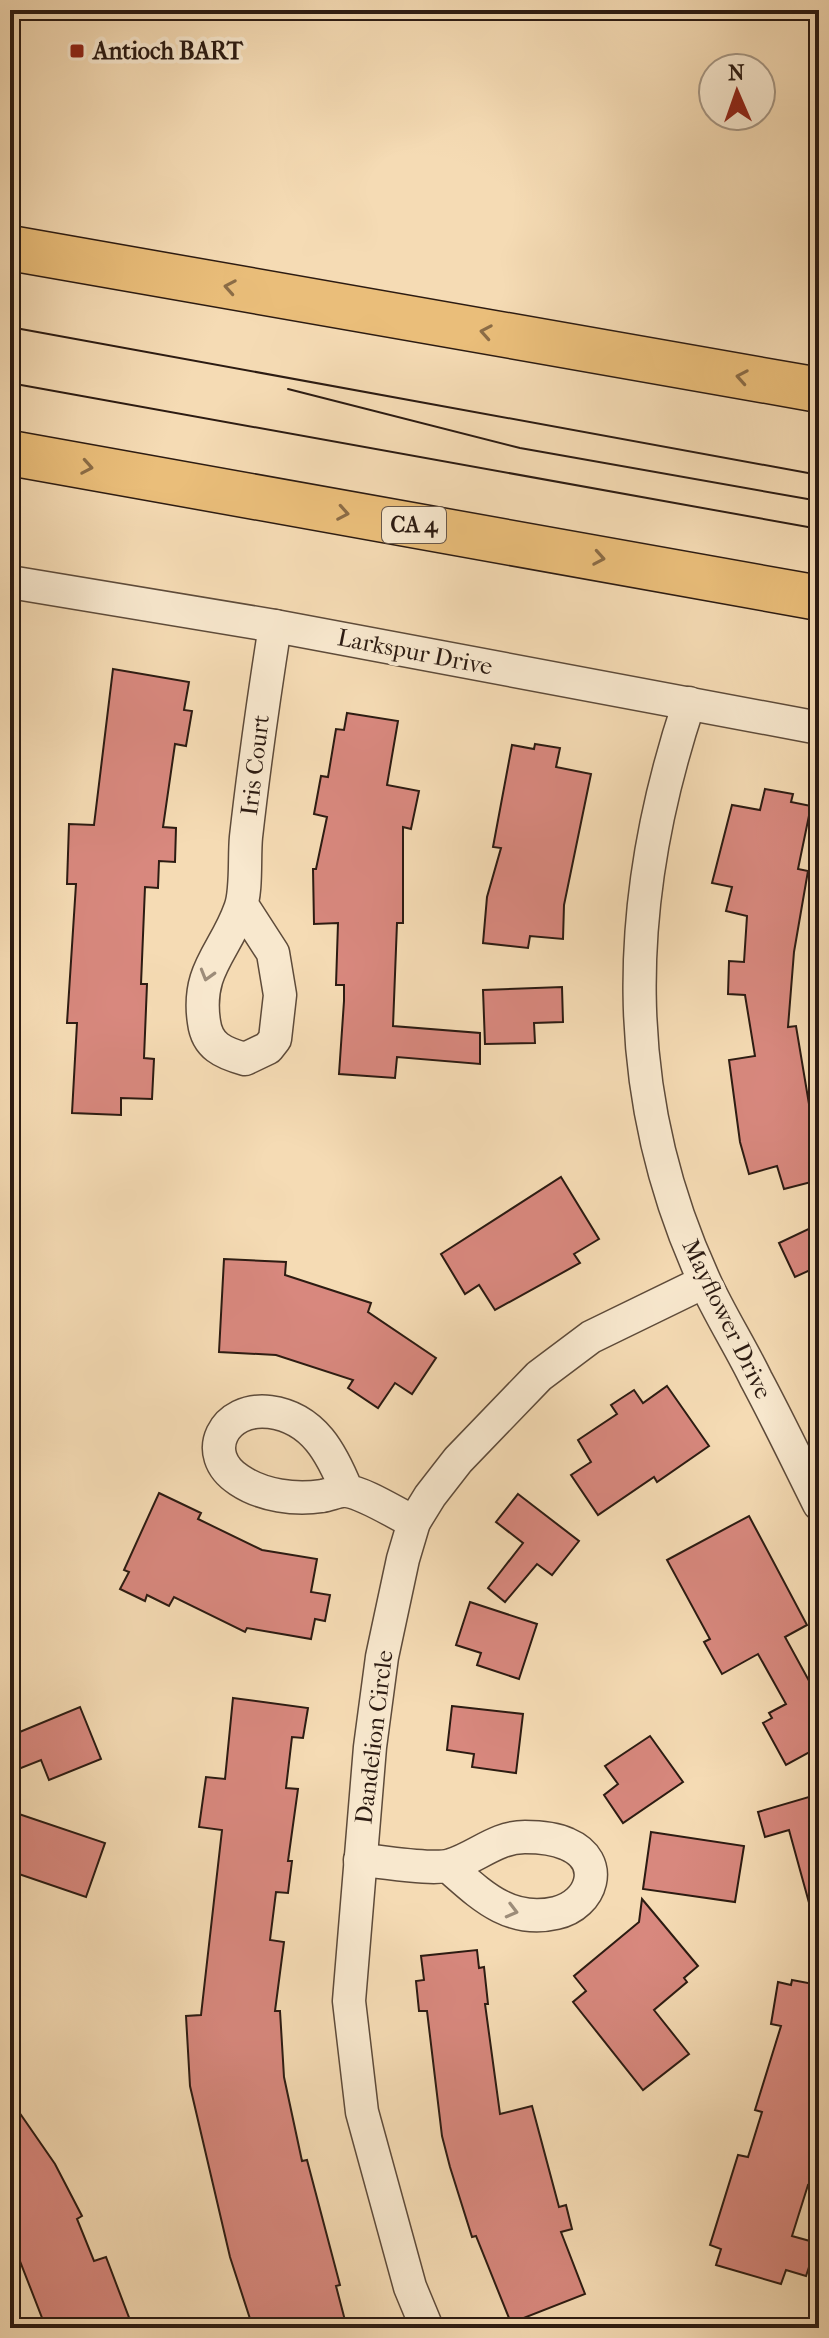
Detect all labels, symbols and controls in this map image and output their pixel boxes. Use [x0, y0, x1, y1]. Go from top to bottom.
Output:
place label: Antioch BART [91, 37, 244, 65]
marker: Antioch BART [68, 42, 86, 60]
north arrow [697, 52, 777, 132]
text: N [728, 60, 745, 86]
one-way arrow [223, 279, 237, 296]
one-way arrow [479, 324, 493, 341]
one-way arrow [735, 369, 749, 386]
one-way arrow [80, 457, 94, 474]
one-way arrow [336, 503, 350, 520]
road number: CA 4 [382, 507, 446, 543]
one-way arrow [592, 549, 605, 566]
street label: Larkspur Drive [335, 623, 495, 681]
street label: Iris Court [235, 713, 275, 817]
one-way arrow [200, 967, 217, 981]
street label: Mayflower Drive [676, 1235, 778, 1403]
street label: Dandelion Circle [349, 1648, 399, 1825]
one-way arrow [504, 1901, 518, 1918]

